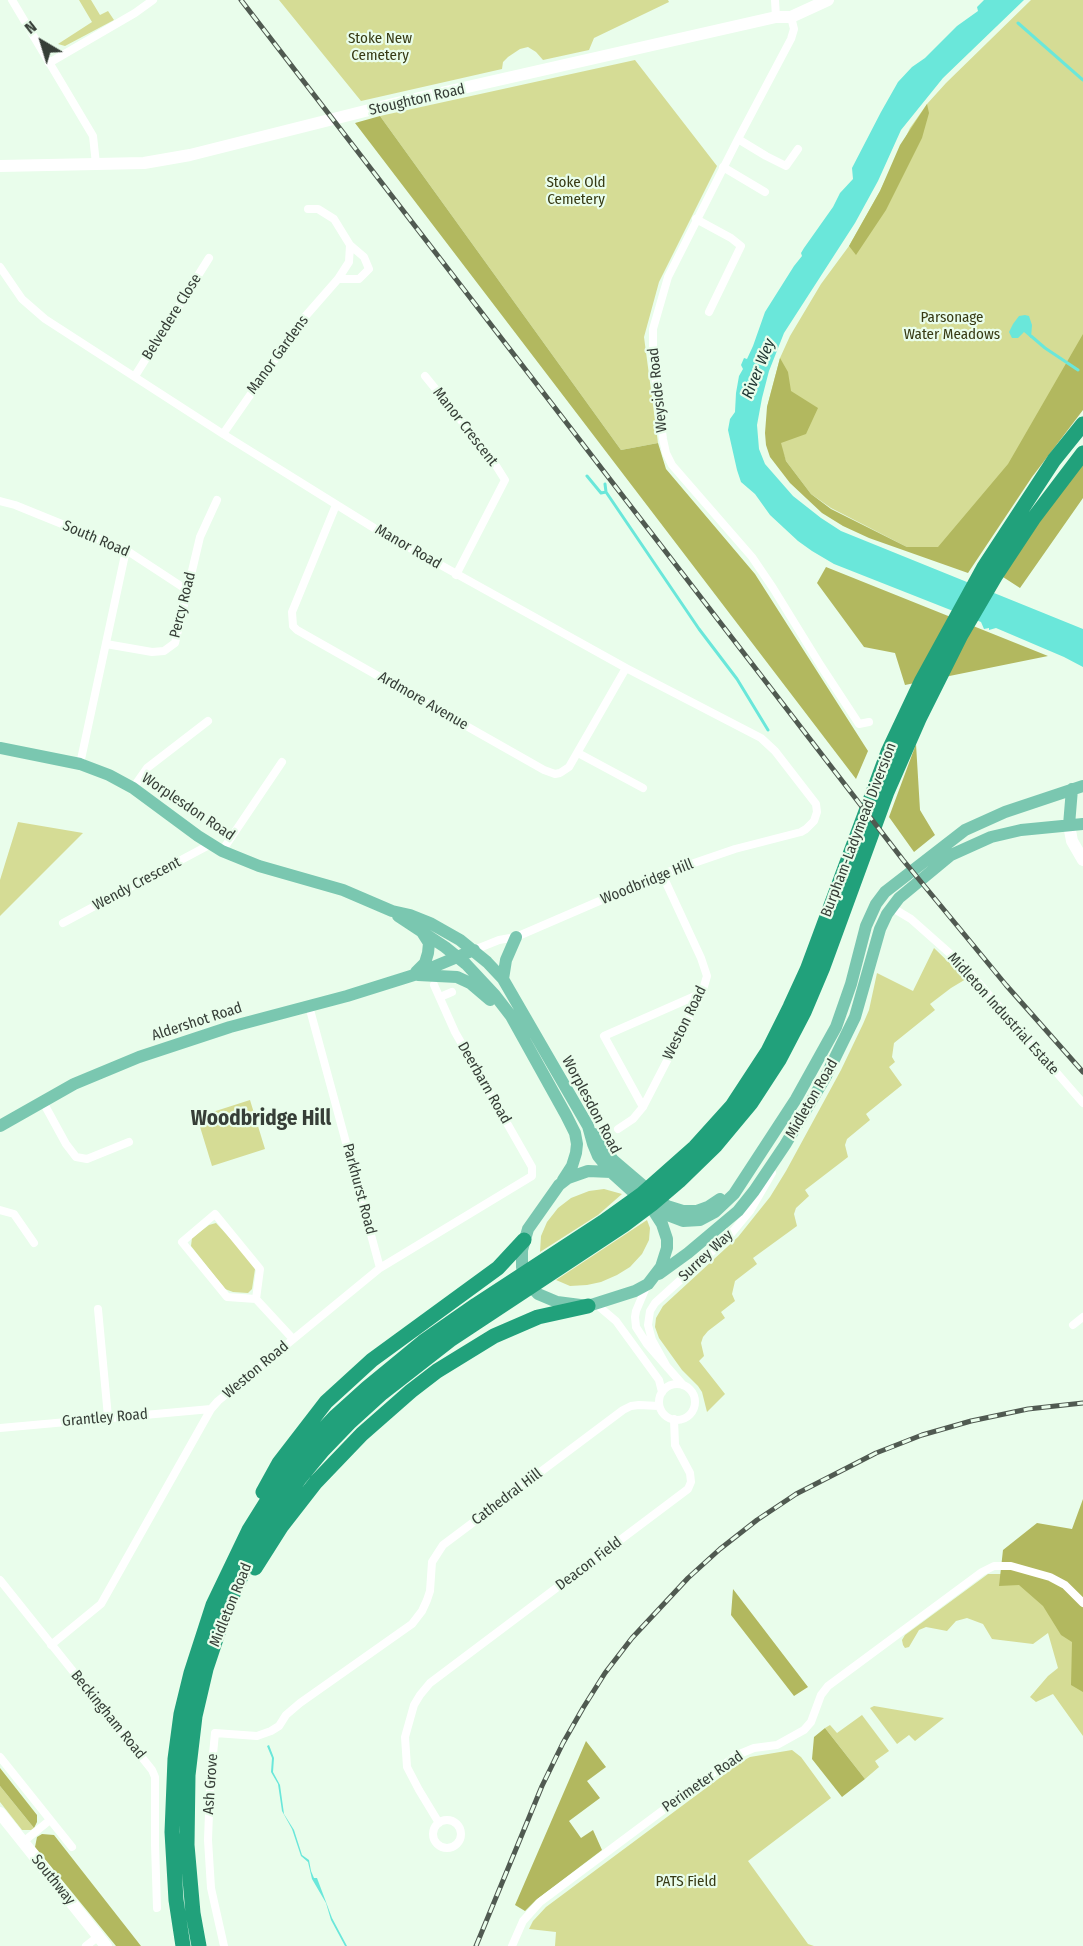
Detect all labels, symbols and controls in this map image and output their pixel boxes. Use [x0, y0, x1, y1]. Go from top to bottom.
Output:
north arrow [12, 12, 72, 72]
text: N [21, 17, 40, 38]
park label: Stoke New Cemetery [348, 30, 412, 65]
street label: Stoughton Road [367, 80, 467, 120]
park label: Stoke Old Cemetery [546, 174, 606, 209]
street label: Belvedere Close [138, 271, 206, 363]
park label: Parsonage Water Meadows [904, 309, 1000, 344]
street label: Manor Gardens [243, 312, 313, 398]
water label: River Wey [738, 336, 780, 402]
street label: Weyside Road [645, 347, 671, 433]
street label: Manor Crescent [429, 384, 501, 470]
street label: South Road [60, 517, 132, 561]
street label: Manor Road [372, 521, 444, 573]
street label: Percy Road [166, 570, 200, 640]
street label: Ardmore Avenue [375, 668, 471, 734]
street label: Burpham-Ladymead Diversion [817, 740, 901, 920]
street label: Worplesdon Road [138, 769, 238, 845]
street label: Wendy Crescent [90, 853, 184, 915]
street label: Woodbridge Hill [598, 855, 696, 909]
street label: Midleton Industrial Estate [943, 949, 1063, 1079]
street label: Weston Road [659, 983, 711, 1063]
street label: Aldershot Road [150, 999, 244, 1045]
street label: Deerbarn Road [453, 1039, 515, 1127]
street label: Worplesdon Road [558, 1053, 624, 1157]
street label: Midleton Road [782, 1056, 842, 1142]
district label: Woodbridge Hill [191, 1106, 331, 1132]
street label: Parkhurst Road [338, 1142, 380, 1236]
street label: Surrey Way [675, 1226, 737, 1286]
street label: Weston Road [220, 1337, 292, 1403]
street label: Grantley Road [61, 1405, 149, 1431]
street label: Cathedral Hill [468, 1465, 546, 1529]
street label: Deacon Field [552, 1533, 626, 1595]
street label: Midleton Road [206, 1560, 256, 1650]
street label: Beckingham Road [67, 1667, 149, 1763]
street label: Perimeter Road [659, 1747, 747, 1817]
street label: Ash Grove [200, 1753, 222, 1815]
street label: Southway [27, 1851, 79, 1909]
park label: PATS Field [656, 1873, 716, 1891]

